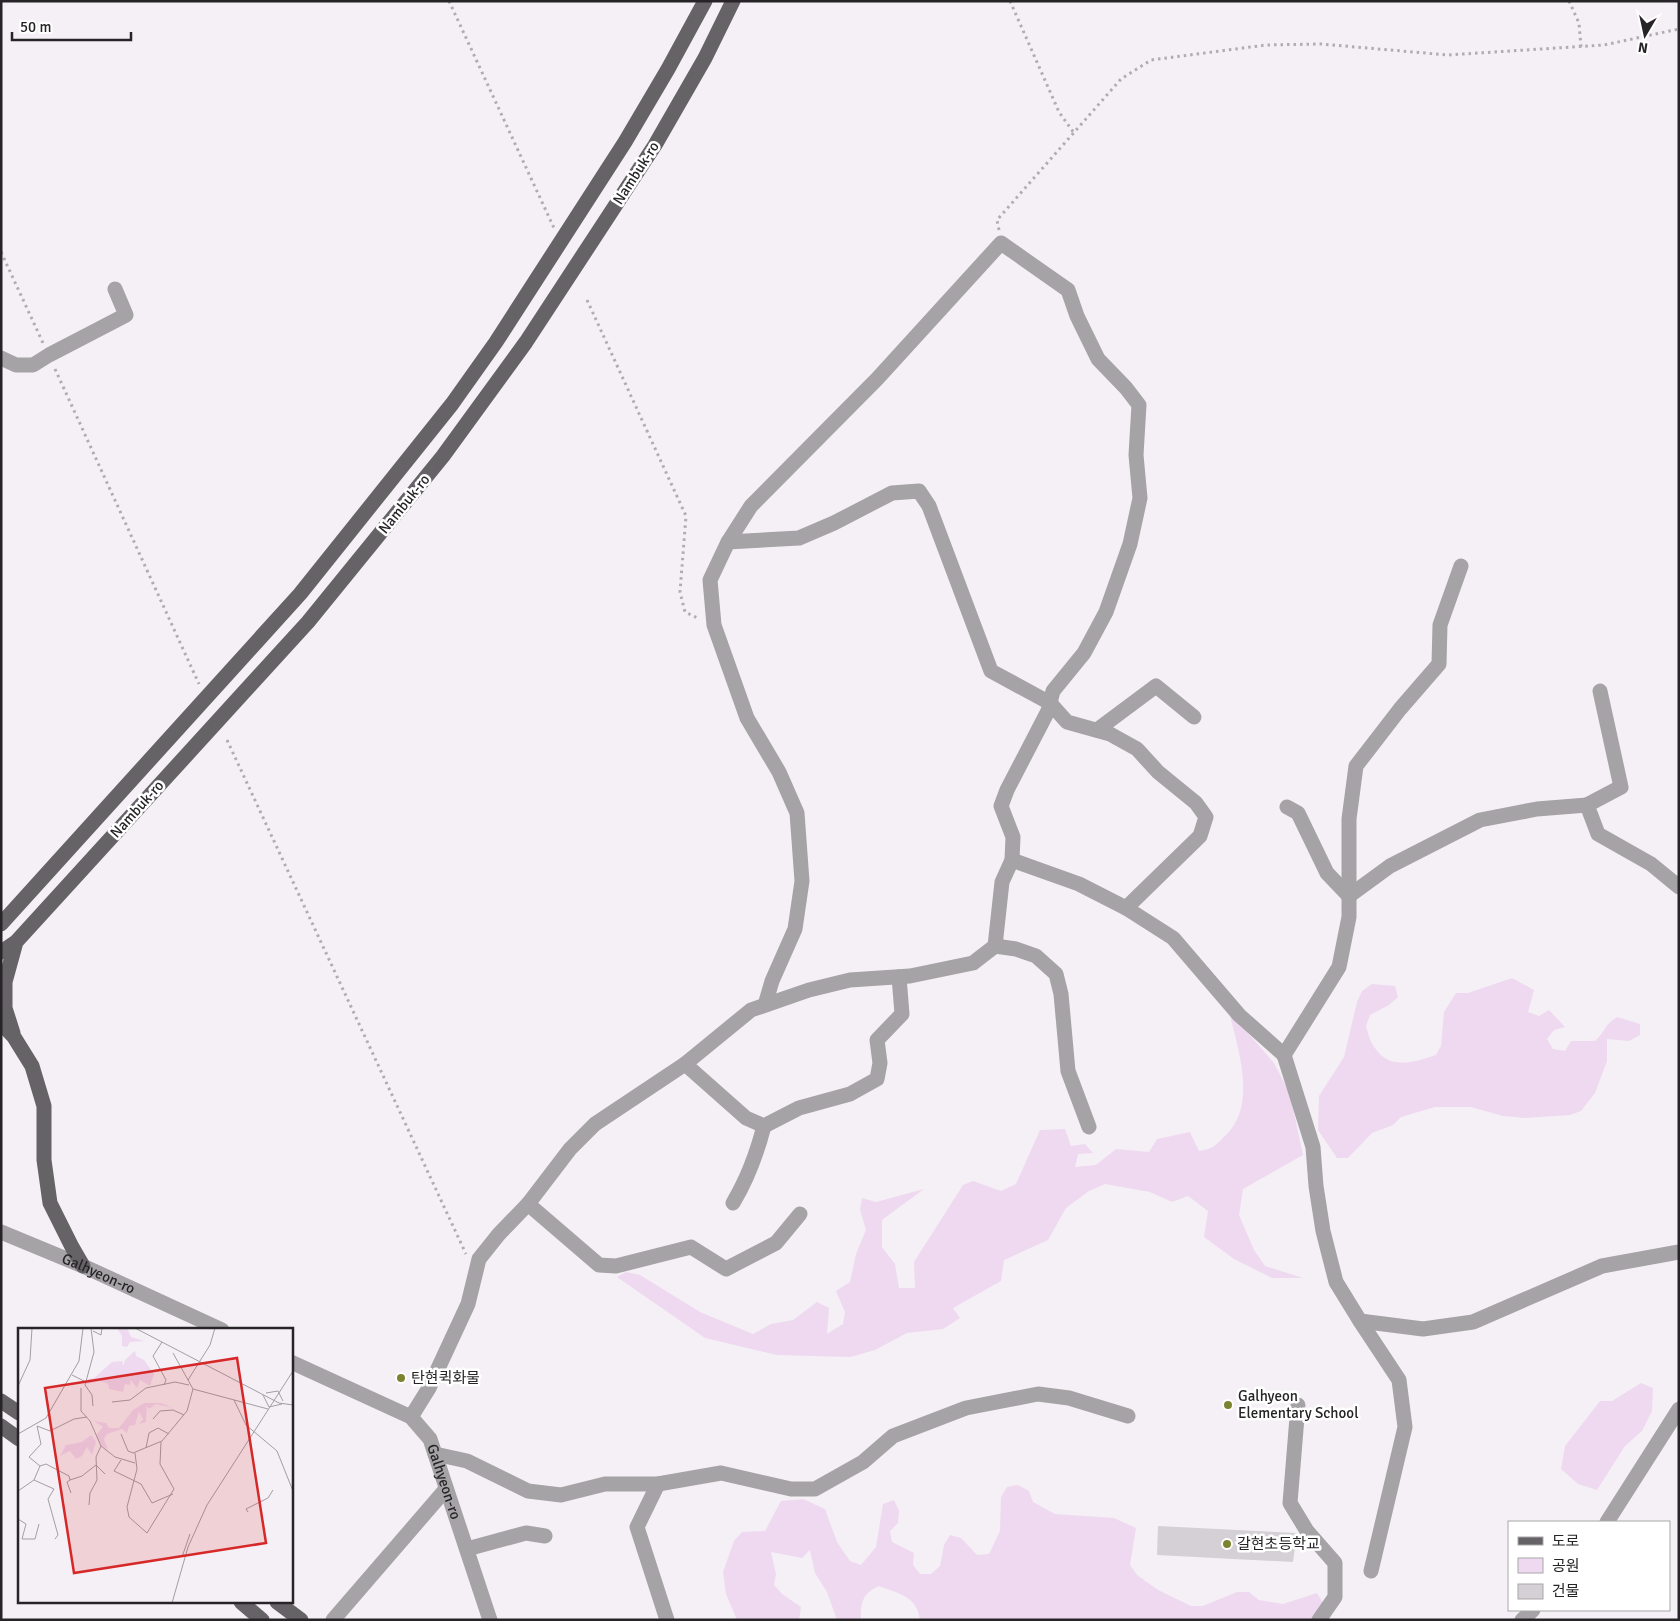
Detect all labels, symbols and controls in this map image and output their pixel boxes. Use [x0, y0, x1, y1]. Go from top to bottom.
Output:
scale bar [12, 10, 131, 42]
north arrow [1620, 10, 1670, 60]
text: 50 m [20, 18, 51, 36]
text: N [1637, 38, 1649, 57]
street label: Nambuk-ro [609, 138, 663, 208]
street label: Nambuk-ro [375, 470, 434, 537]
street label: Nambuk-ro [106, 776, 168, 842]
street label: Galhyeon-ro [59, 1249, 138, 1298]
inset map [18, 1328, 292, 1604]
place label: 탄현퀵화물 [411, 1369, 480, 1387]
marker: 탄현퀵화물 [395, 1372, 407, 1384]
place label: Galhyeon Elementary School [1238, 1387, 1359, 1422]
marker: Galhyeon Elementary School [1222, 1399, 1234, 1411]
street label: Galhyeon-ro [423, 1442, 465, 1522]
legend [1508, 1521, 1670, 1611]
text: 도로 [1552, 1532, 1580, 1550]
place label: 갈현초등학교 [1237, 1535, 1320, 1553]
marker: 갈현초등학교 [1221, 1538, 1233, 1550]
text: 공원 [1552, 1557, 1580, 1575]
text: 건물 [1552, 1582, 1580, 1600]

